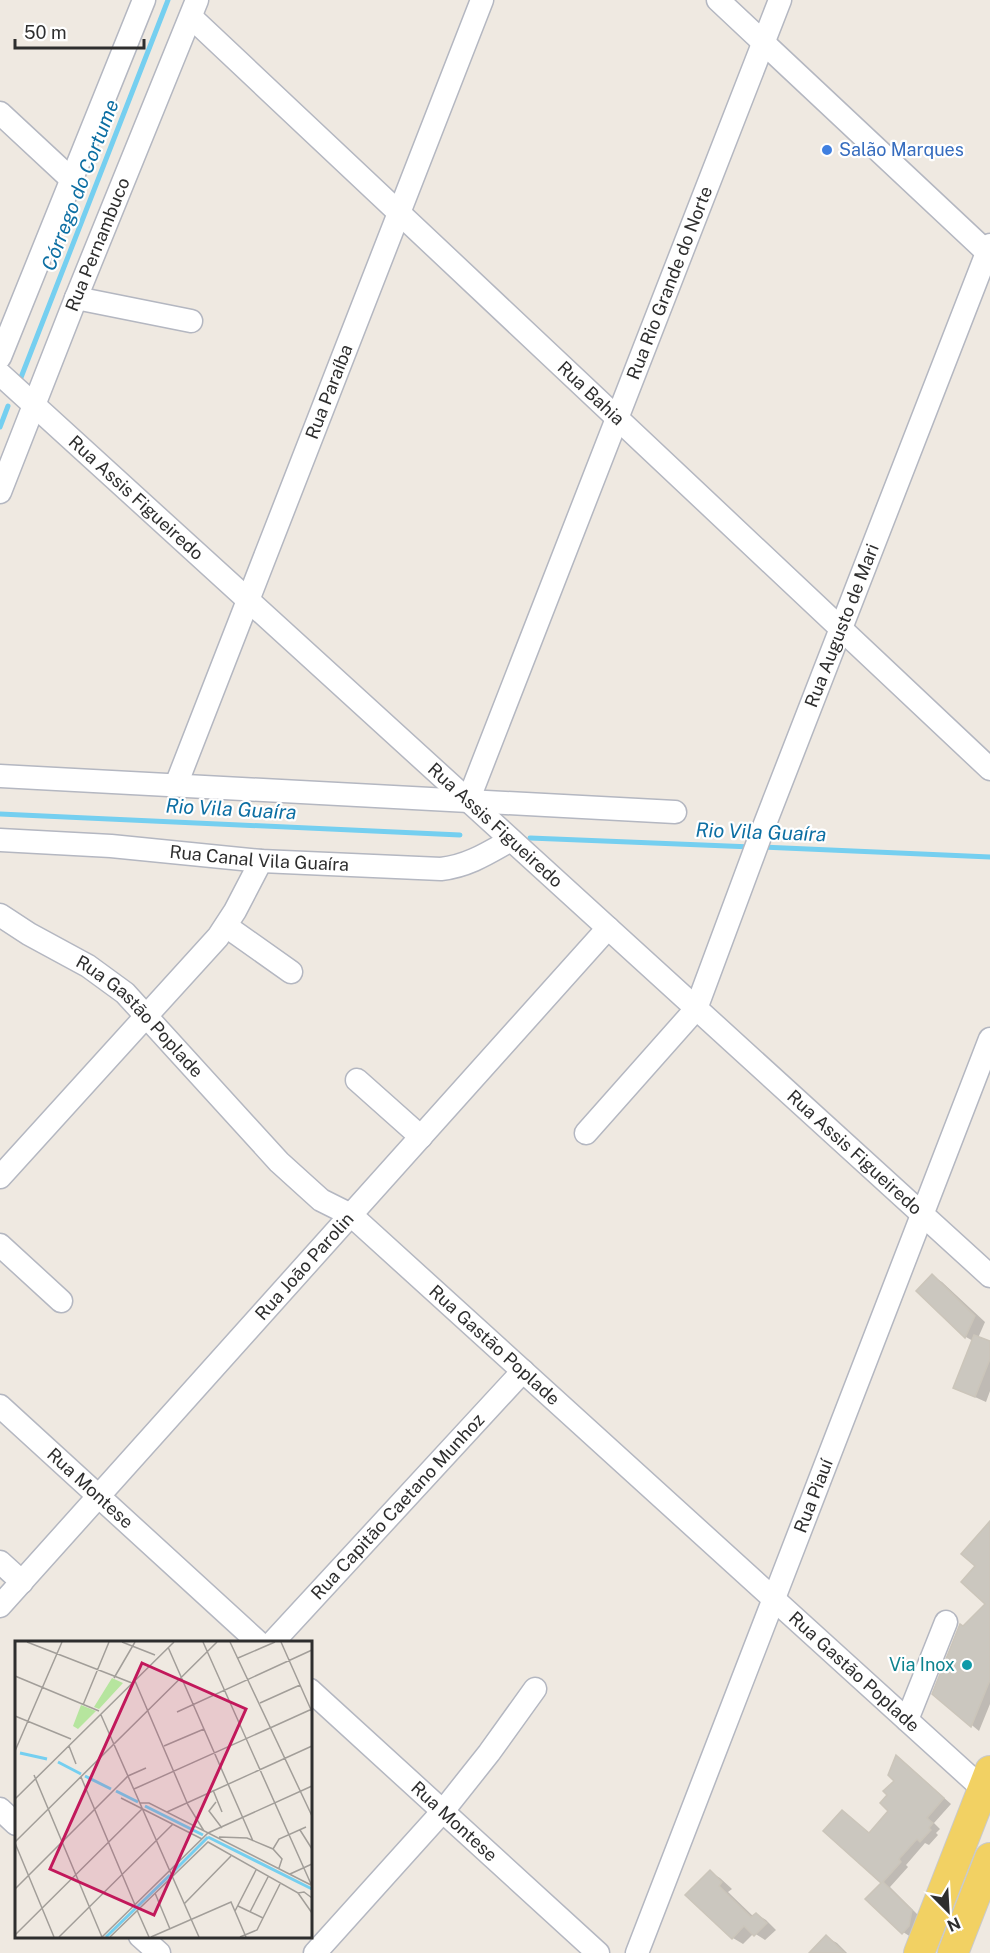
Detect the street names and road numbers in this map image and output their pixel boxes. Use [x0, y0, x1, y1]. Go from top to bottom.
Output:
street label: Rua Pernambuco [61, 174, 134, 314]
street label: Rua Rio Grande do Norte [622, 183, 716, 382]
street label: Rua Paraíba [301, 341, 357, 442]
street label: Rua Bahia [553, 357, 629, 429]
street label: Rua Assis Figueiredo [65, 431, 208, 564]
street label: Rua Augusto de Mari [800, 541, 883, 710]
street label: Rua Assis Figueiredo [424, 758, 567, 891]
street label: Rua Canal Vila Guaíra [169, 841, 350, 875]
street label: Rua Gastão Poplade [73, 951, 208, 1082]
street label: Rua Assis Figueiredo [783, 1086, 927, 1219]
street label: Rua João Parolin [251, 1208, 358, 1324]
street label: Rua Gastão Poplade [425, 1280, 564, 1409]
street label: Rua Capitão Caetano Munhoz [306, 1409, 488, 1604]
street label: Rua Montese [43, 1443, 138, 1533]
street label: Rua Piauí [789, 1455, 837, 1536]
street label: Rua Gastão Poplade [785, 1607, 924, 1736]
street label: Rua Montese [407, 1777, 502, 1866]

